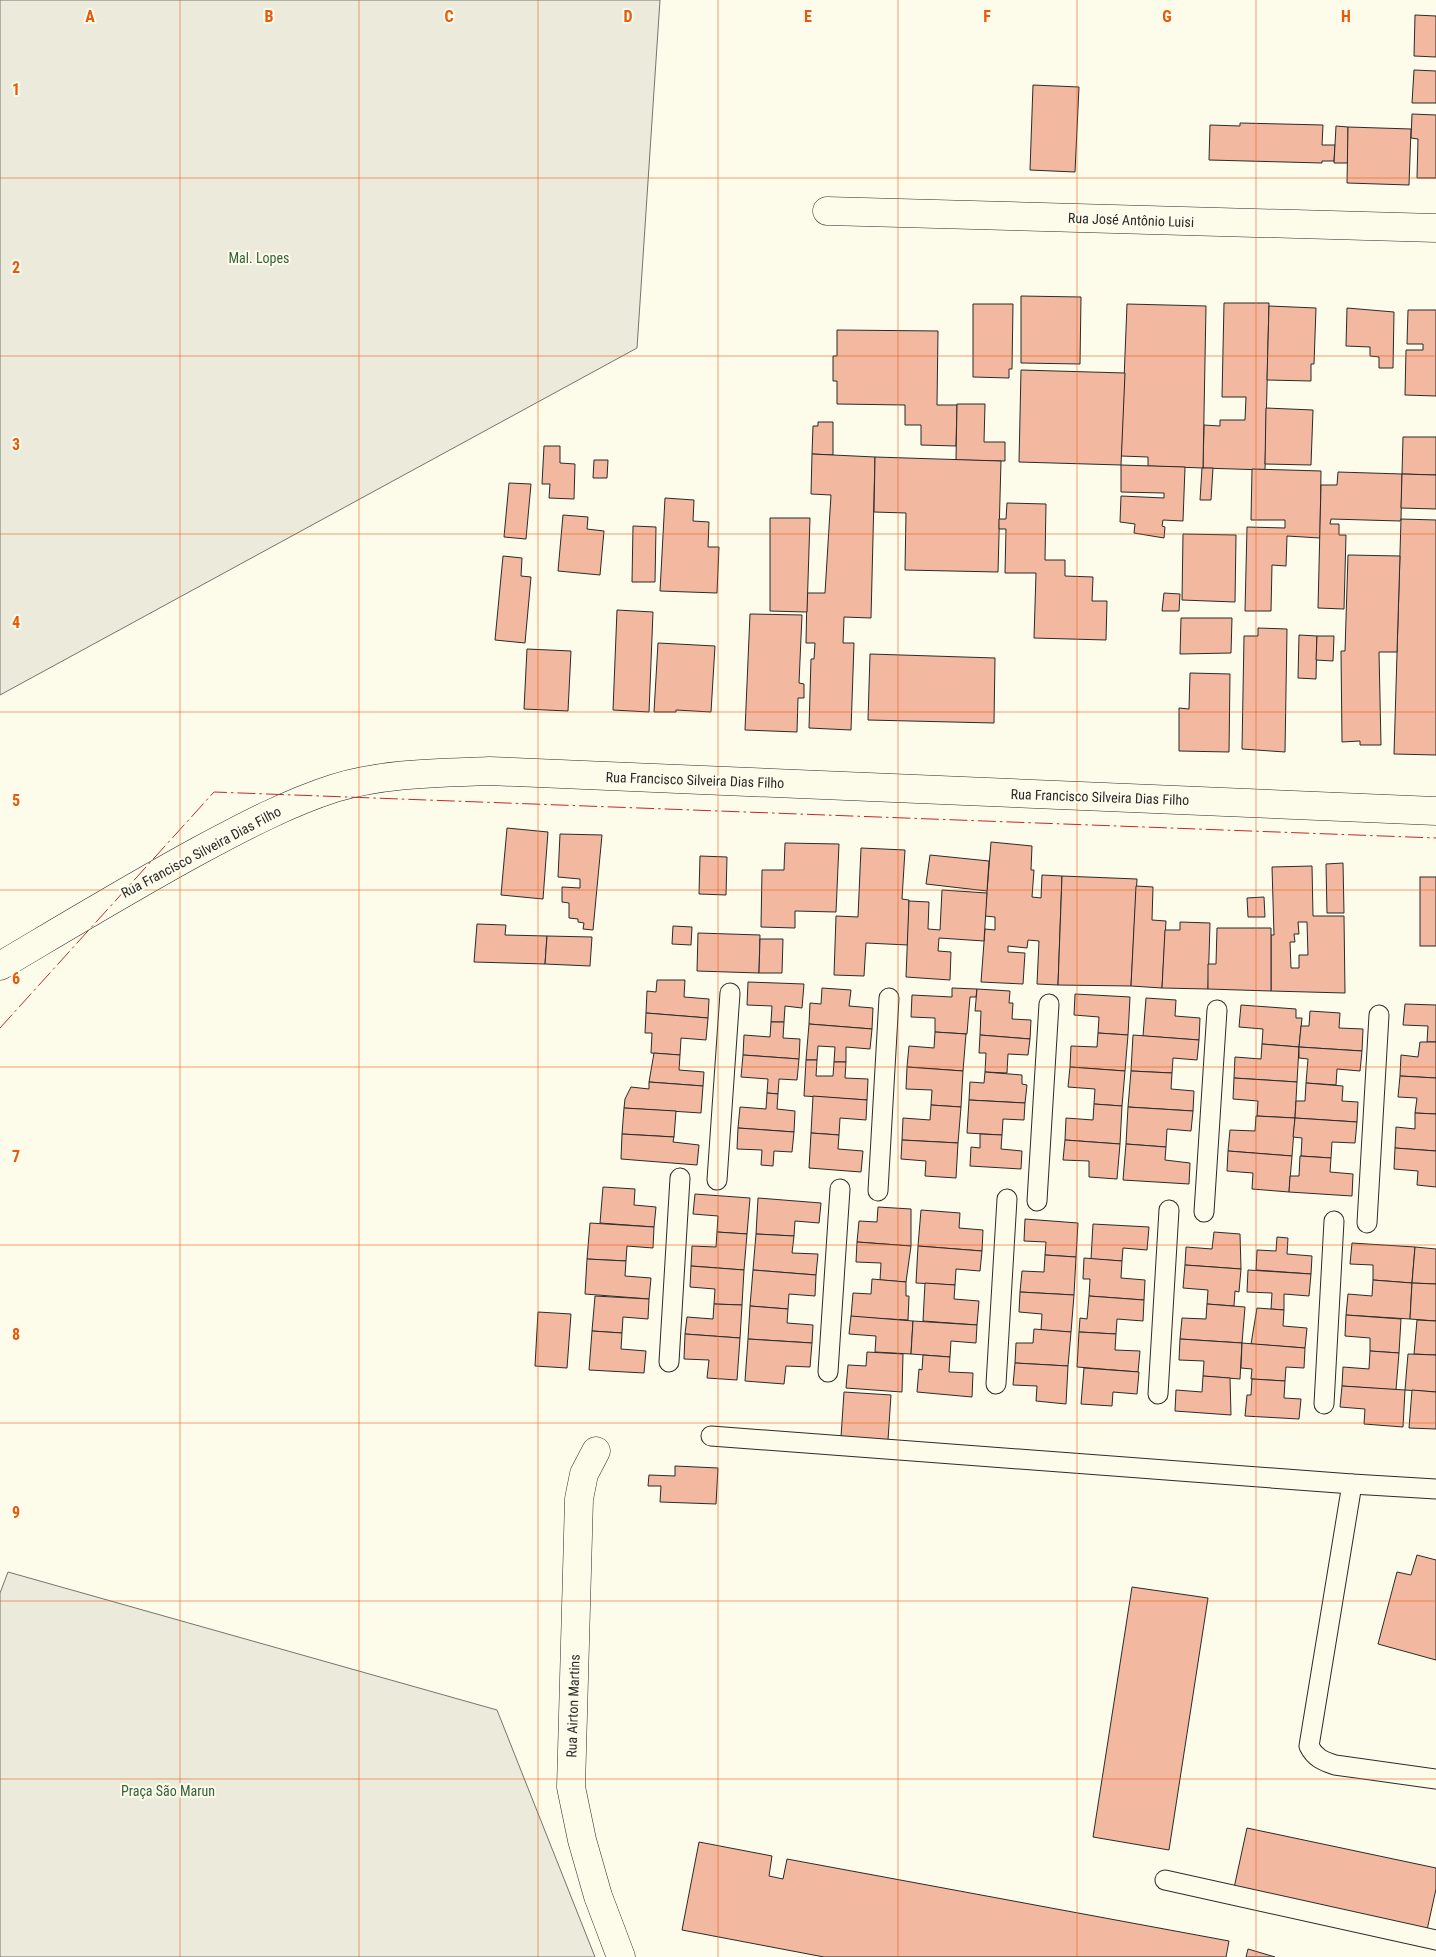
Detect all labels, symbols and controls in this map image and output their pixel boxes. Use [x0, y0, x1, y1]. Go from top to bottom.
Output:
text: A [85, 7, 95, 26]
text: B [265, 7, 274, 26]
text: C [444, 7, 454, 26]
text: D [623, 7, 633, 26]
text: E [804, 7, 812, 26]
text: F [983, 7, 991, 26]
text: G [1162, 7, 1172, 26]
text: H [1341, 7, 1351, 26]
text: 1 [12, 80, 20, 99]
street label: Rua José Antônio Luisi [1068, 210, 1194, 230]
park label: Mal. Lopes [229, 250, 289, 266]
text: 2 [12, 258, 20, 277]
text: 3 [12, 435, 20, 454]
text: 4 [12, 613, 20, 632]
street label: Rua Francisco Silveira Dias Filho [605, 769, 785, 791]
street label: Rua Francisco Silveira Dias Filho [1010, 786, 1190, 808]
text: 5 [12, 791, 20, 810]
street label: Rua Francisco Silveira Dias Filho [118, 803, 284, 901]
text: 6 [12, 969, 20, 988]
text: 7 [12, 1147, 20, 1166]
text: 8 [12, 1325, 20, 1344]
text: 9 [12, 1503, 20, 1522]
street label: Rua Airton Martins [563, 1654, 583, 1758]
park label: Praça São Marun [121, 1783, 215, 1799]

